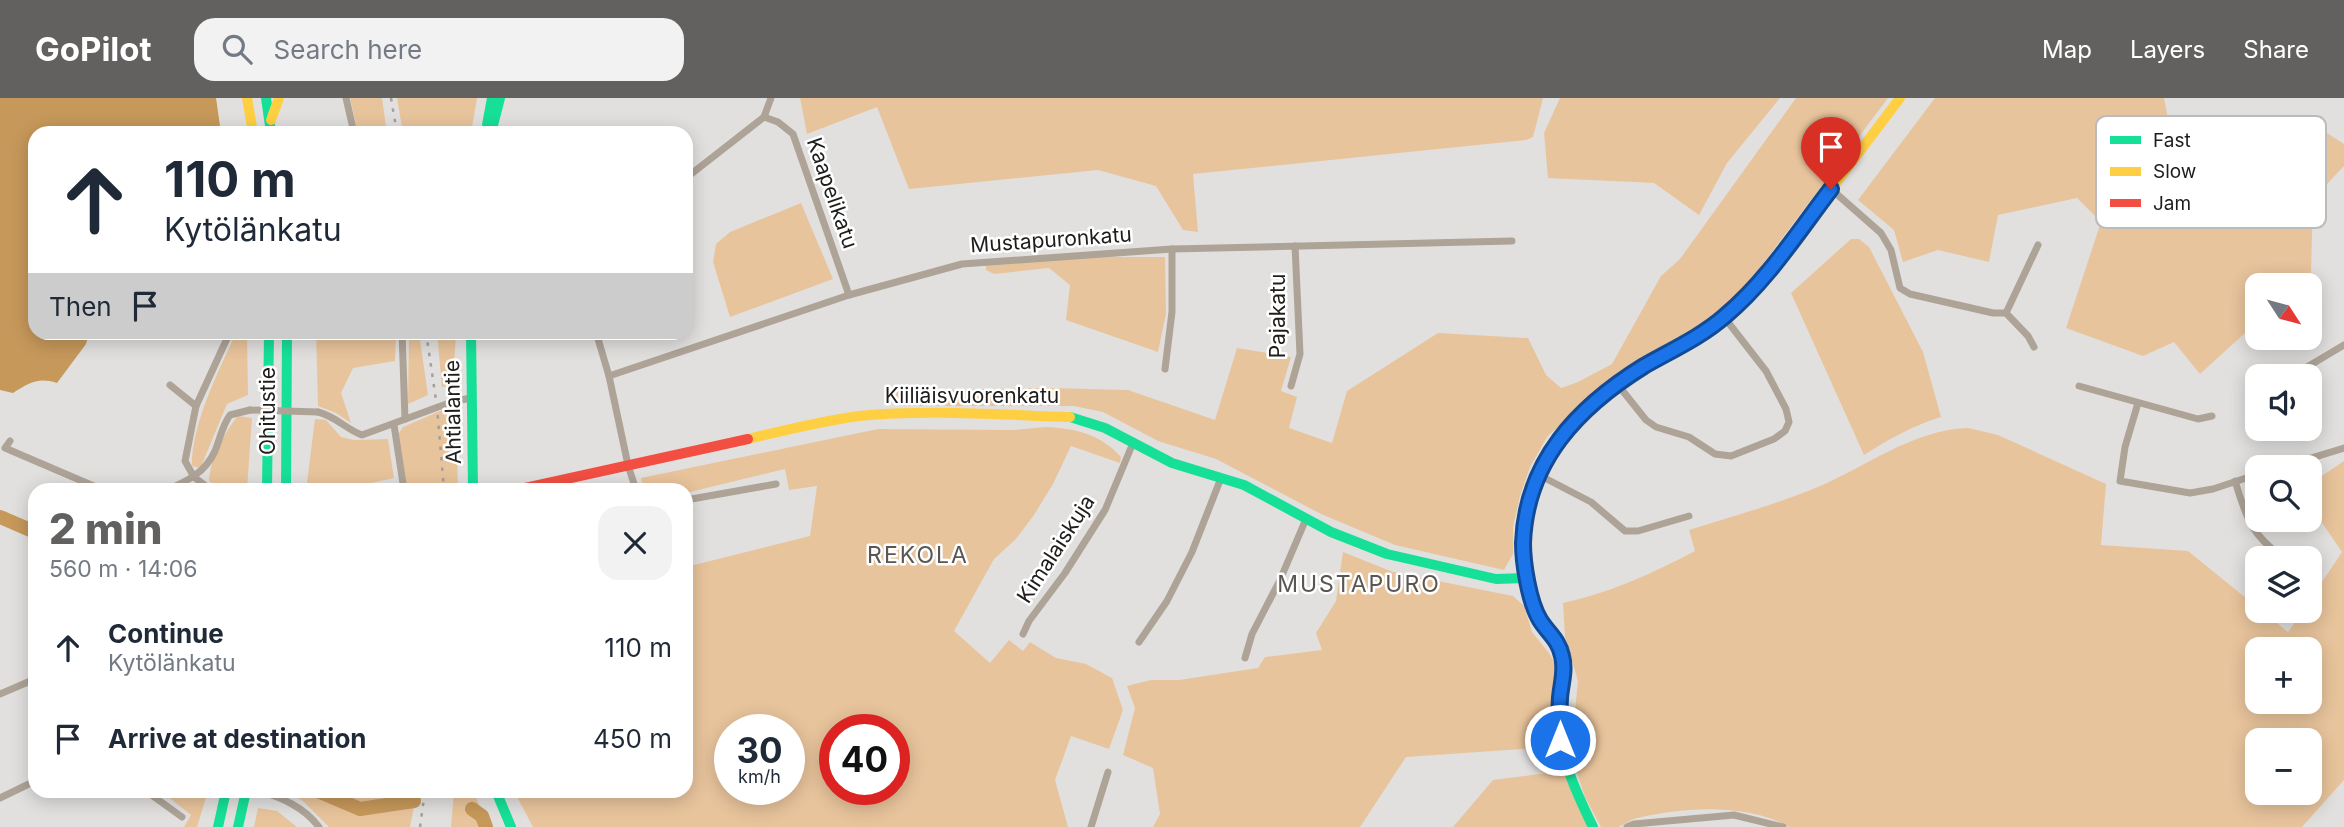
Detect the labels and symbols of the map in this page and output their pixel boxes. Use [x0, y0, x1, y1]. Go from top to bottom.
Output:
legend [2096, 116, 2326, 228]
pin [1801, 117, 1861, 189]
text: Fast [2153, 129, 2191, 152]
street label: Kaapelikatu [802, 134, 863, 252]
text: Slow [2153, 160, 2196, 183]
text: Jam [2153, 192, 2191, 215]
street label: Mustapuronkatu [969, 221, 1132, 258]
north arrow [2245, 273, 2322, 350]
street label: Pajakatu [1265, 274, 1290, 358]
street label: Ahtialantie [439, 360, 466, 464]
street label: Ohitustie [255, 367, 280, 455]
street label: Kiiliäisvuorenkatu [885, 383, 1059, 408]
street label: Kimalaiskuja [1011, 490, 1100, 607]
district label: REKOLA [867, 541, 969, 569]
district label: MUSTAPURO [1277, 570, 1441, 598]
position arrow [1523, 703, 1597, 777]
speed limit sign: 40 [819, 714, 910, 805]

